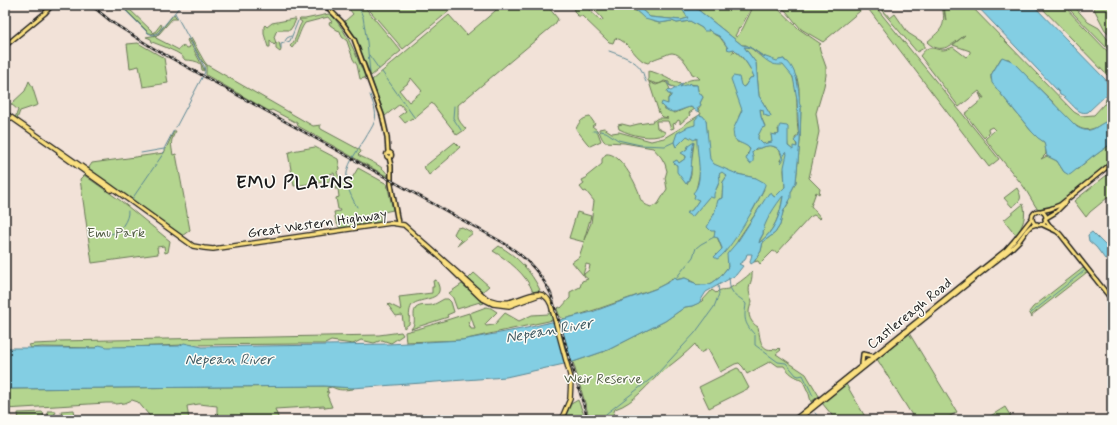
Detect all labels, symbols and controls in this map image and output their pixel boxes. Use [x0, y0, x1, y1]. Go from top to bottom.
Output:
district label: EMU PLAINS [236, 171, 354, 195]
street label: Great Western Highway [246, 205, 388, 243]
park label: Emu Park [87, 224, 145, 242]
street label: Castlereagh Road [864, 274, 956, 354]
water label: Nepean River [504, 313, 596, 348]
water label: Nepean River [185, 350, 275, 370]
park label: Weir Reserve [564, 370, 642, 388]

